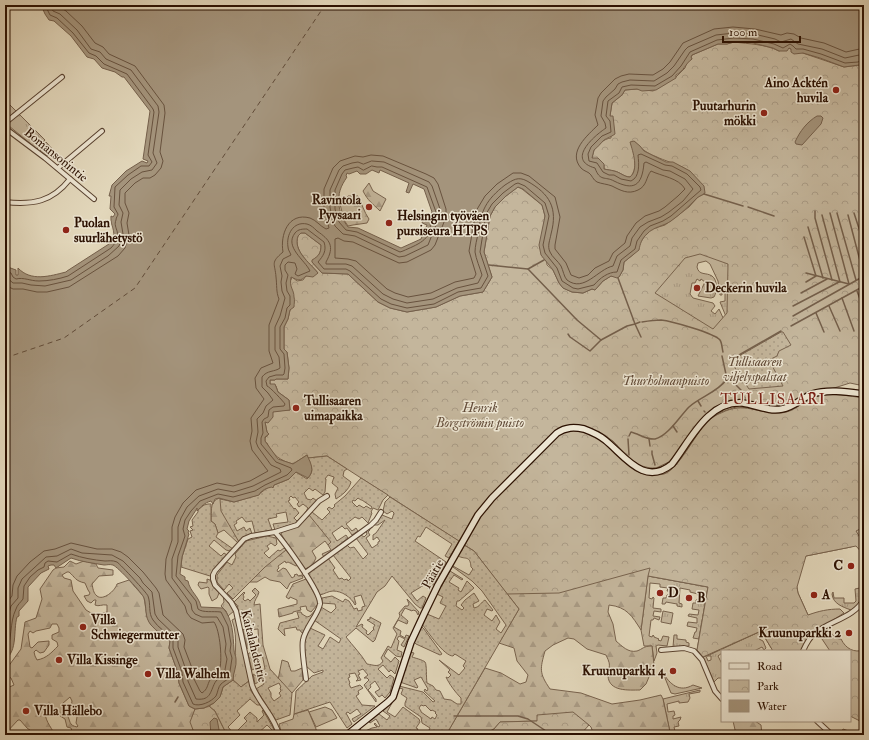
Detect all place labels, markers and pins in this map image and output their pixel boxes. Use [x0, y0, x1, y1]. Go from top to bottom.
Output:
place label: Aino Acktén huvila [764, 75, 829, 106]
marker: Aino Acktén huvila [831, 85, 841, 95]
place label: Puutarhurin mökki [692, 98, 757, 129]
marker: Puutarhurin mökki [759, 108, 769, 118]
place label: Ravintola Pyysaari [312, 192, 362, 224]
marker: Ravintola Pyysaari [364, 202, 374, 212]
place label: Helsingin työväen pursiseura HTPS [396, 208, 490, 240]
place label: Puolan suurlähetystö [74, 215, 143, 247]
marker: Helsingin työväen pursiseura HTPS [384, 218, 394, 228]
marker: Puolan suurlähetystö [61, 225, 71, 235]
place label: Deckerin huvila [705, 280, 787, 296]
marker: Deckerin huvila [692, 283, 702, 293]
place label: Tullisaaren uimapaikka [303, 393, 363, 425]
marker: Tullisaaren uimapaikka [291, 403, 301, 413]
place label: C [833, 558, 843, 574]
marker: C [846, 561, 856, 571]
place label: D [668, 585, 679, 601]
place label: A [821, 587, 831, 603]
marker: D [655, 588, 665, 598]
place label: B [697, 590, 706, 606]
marker: A [809, 590, 819, 600]
marker: B [684, 593, 694, 603]
place label: Villa Schwiegermutter [90, 612, 180, 644]
marker: Villa Schwiegermutter [78, 622, 88, 632]
place label: Kruunuparkki 2 [758, 625, 841, 642]
marker: Kruunuparkki 2 [844, 628, 854, 638]
place label: Villa Kissinge [66, 652, 138, 669]
marker: Villa Kissinge [54, 655, 64, 665]
place label: Kruunuparkki 4 [582, 663, 666, 680]
place label: Villa Walhelm [155, 666, 231, 682]
marker: Kruunuparkki 4 [668, 666, 678, 676]
marker: Villa Walhelm [143, 669, 153, 679]
place label: Villa Hällebo [33, 703, 103, 719]
marker: Villa Hällebo [21, 706, 31, 716]

